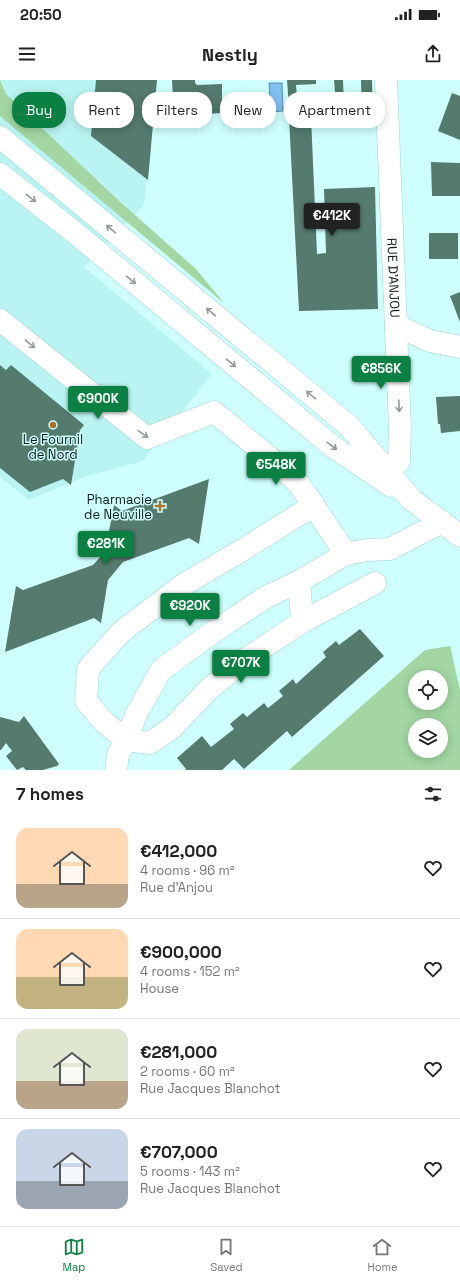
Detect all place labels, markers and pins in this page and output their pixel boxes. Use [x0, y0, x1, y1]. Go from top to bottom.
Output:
pin: €412K [304, 203, 360, 237]
pin: €856K [353, 356, 409, 390]
pin: €900K [70, 386, 126, 420]
marker: Le Fournil de Nord [48, 420, 58, 430]
place label: Le Fournil de Nord [23, 431, 83, 463]
pin: €548K [248, 452, 304, 486]
place label: Pharmacie de Neuville [84, 491, 152, 523]
marker: Pharmacie de Neuville [155, 501, 165, 511]
pin: €281K [78, 531, 134, 565]
pin: €920K [162, 593, 218, 627]
pin: €707K [213, 650, 269, 684]

